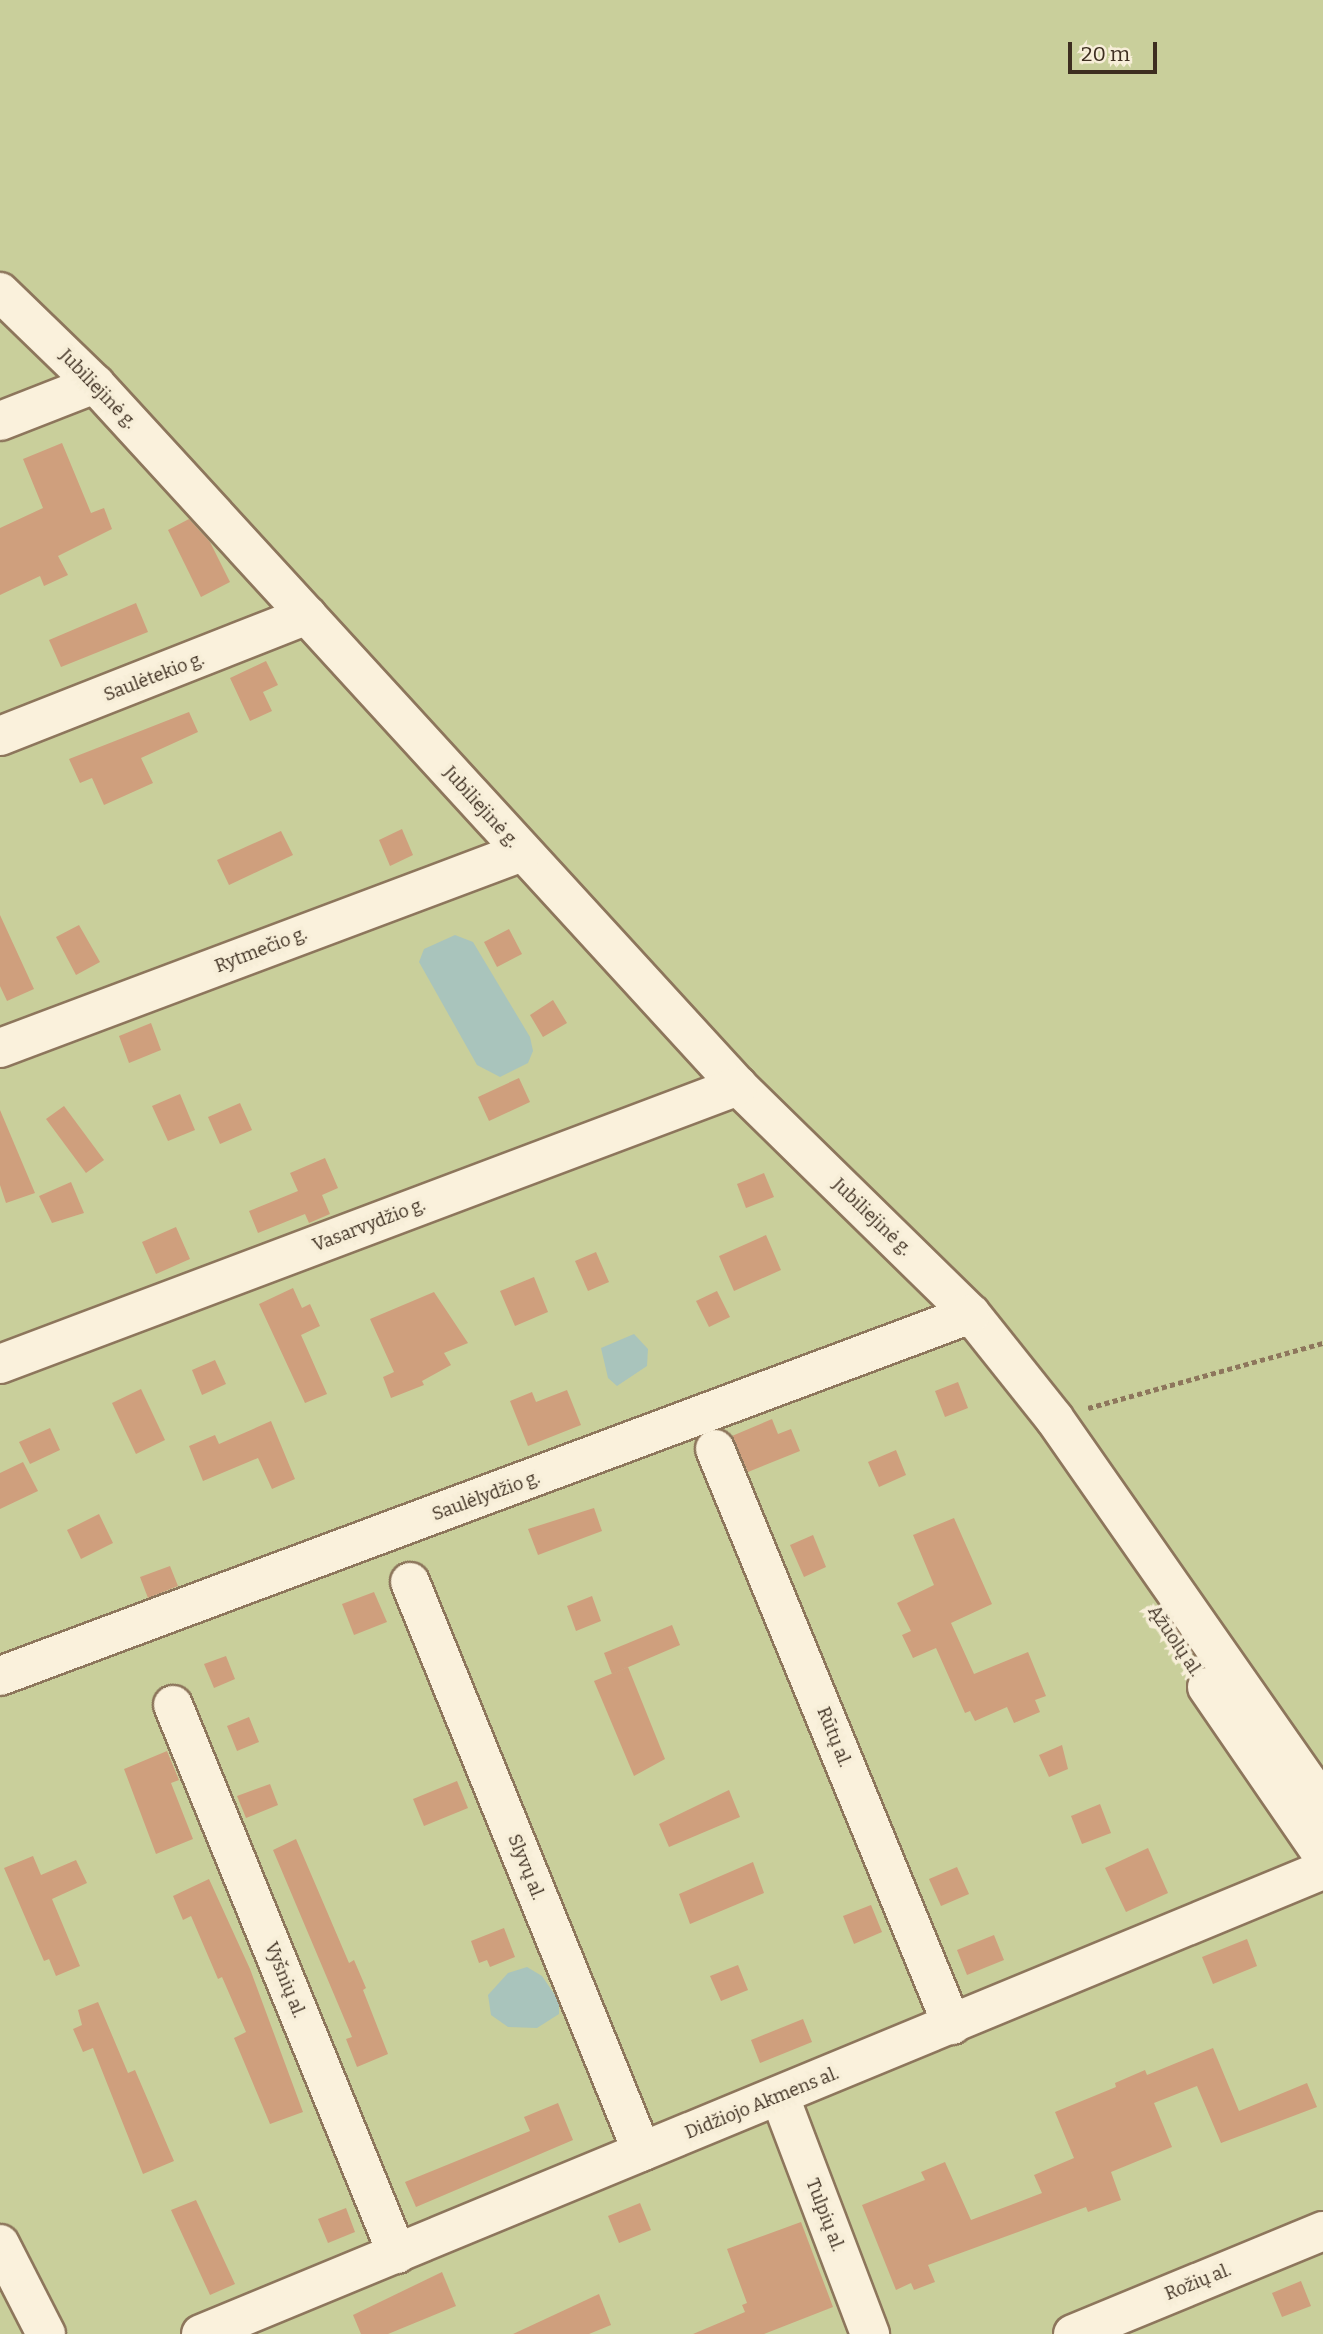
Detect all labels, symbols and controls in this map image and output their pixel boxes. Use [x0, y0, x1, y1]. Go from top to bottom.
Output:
scale bar [1071, 28, 1160, 72]
text: 20 m [1081, 41, 1130, 67]
street label: Jubiliejinė g. [55, 345, 141, 433]
street label: Saulėtekio g. [101, 648, 207, 706]
street label: Jubiliejinė g. [439, 762, 523, 852]
street label: Rytmečio g. [212, 923, 310, 977]
street label: Jubiliejinė g. [828, 1174, 916, 1260]
street label: Vasarvydžio g. [310, 1194, 428, 1256]
street label: Saulėlydžio g. [429, 1467, 543, 1525]
street label: Ąžuolų al. [1143, 1601, 1207, 1681]
street label: Rūtų al. [812, 1704, 856, 1770]
street label: Slyvų al. [503, 1831, 549, 1903]
street label: Vyšnių al. [260, 1939, 310, 2021]
street label: Didžiojo Akmens al. [682, 2062, 842, 2144]
street label: Tulpių al. [801, 2176, 849, 2254]
street label: Rožių al. [1162, 2259, 1234, 2305]

